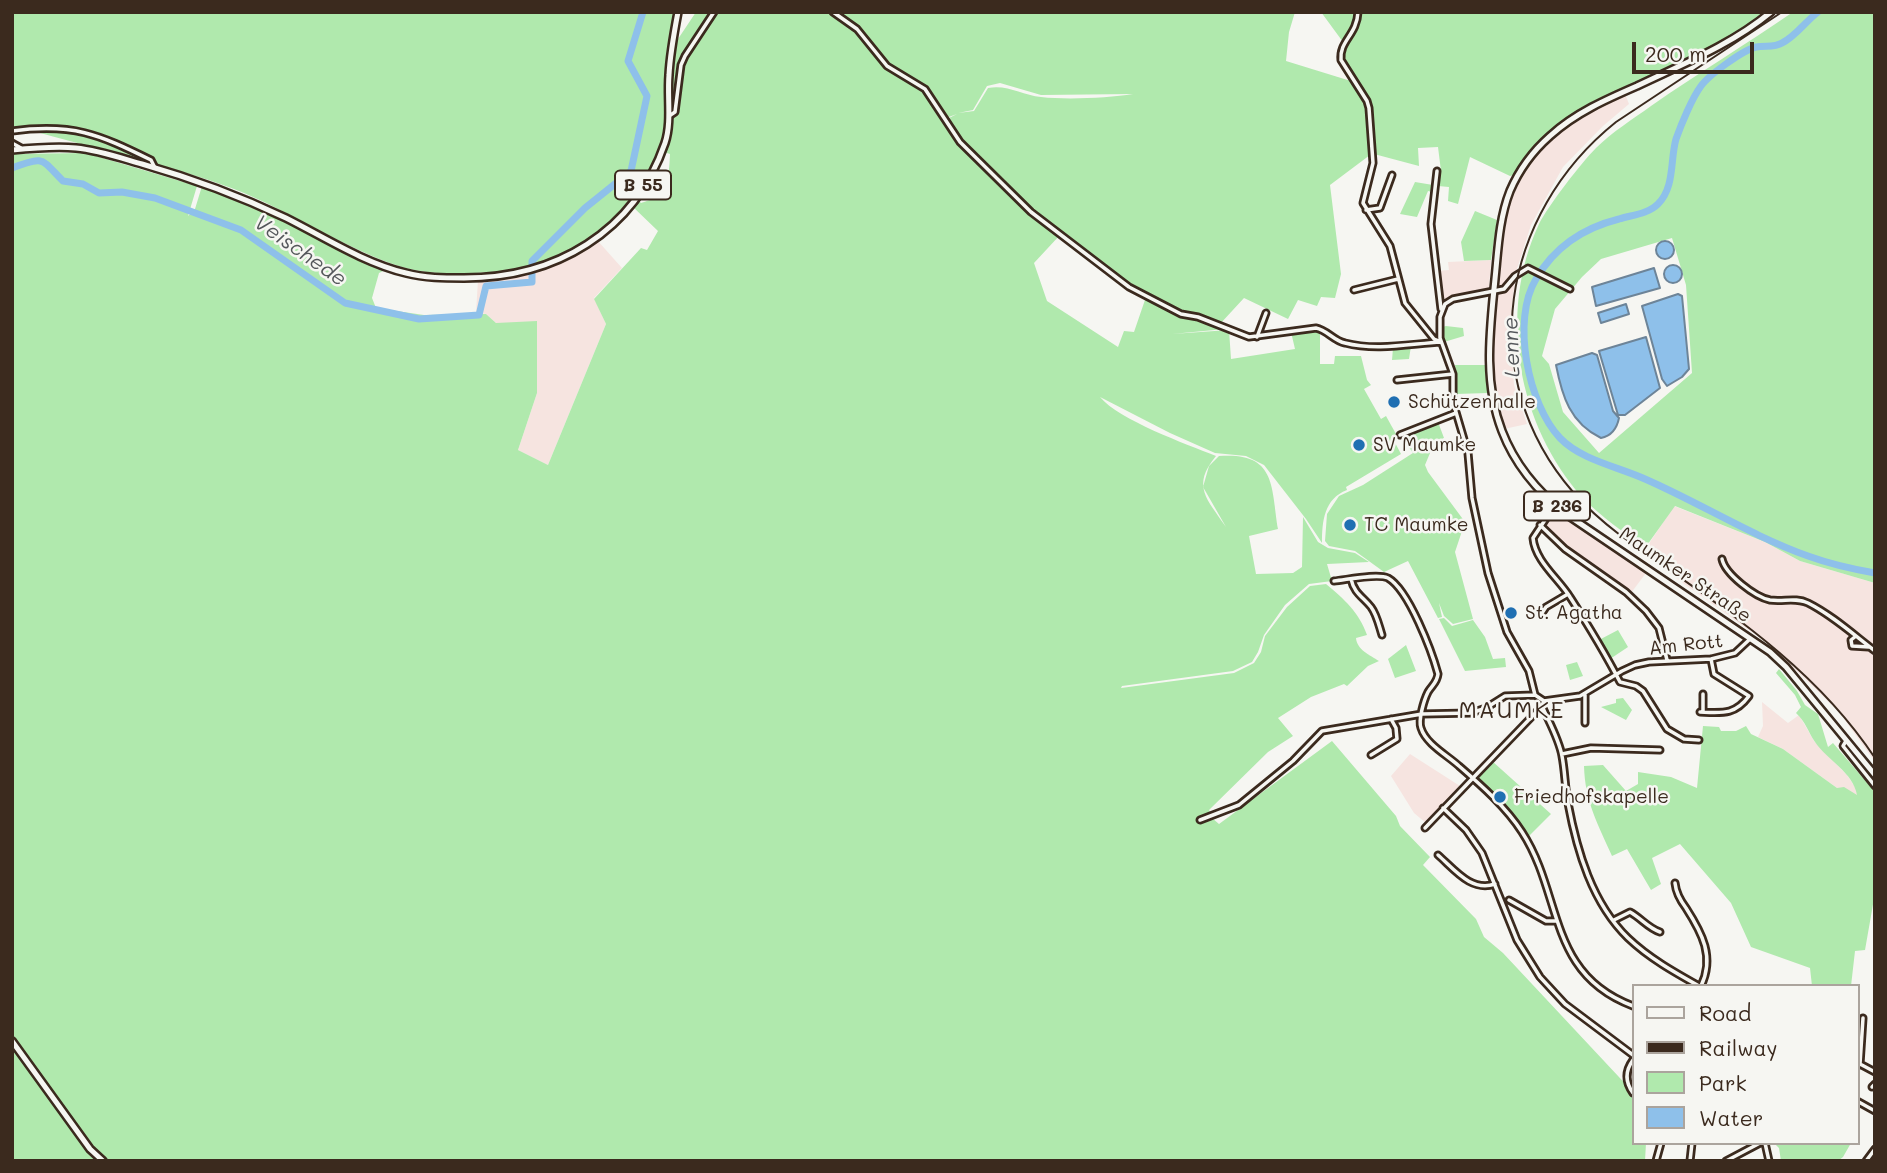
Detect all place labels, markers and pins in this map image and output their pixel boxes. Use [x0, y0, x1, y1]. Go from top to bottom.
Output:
place label: Schützenhalle [1408, 391, 1536, 413]
marker: Schützenhalle [1386, 394, 1402, 410]
place label: SV Maumke [1373, 434, 1476, 456]
marker: SV Maumke [1351, 437, 1367, 453]
place label: TC Maumke [1364, 514, 1469, 536]
marker: TC Maumke [1342, 517, 1358, 533]
place label: St. Agatha [1525, 602, 1623, 624]
marker: St. Agatha [1503, 605, 1519, 621]
place label: Friedhofskapelle [1514, 786, 1669, 808]
marker: Friedhofskapelle [1492, 789, 1508, 805]

